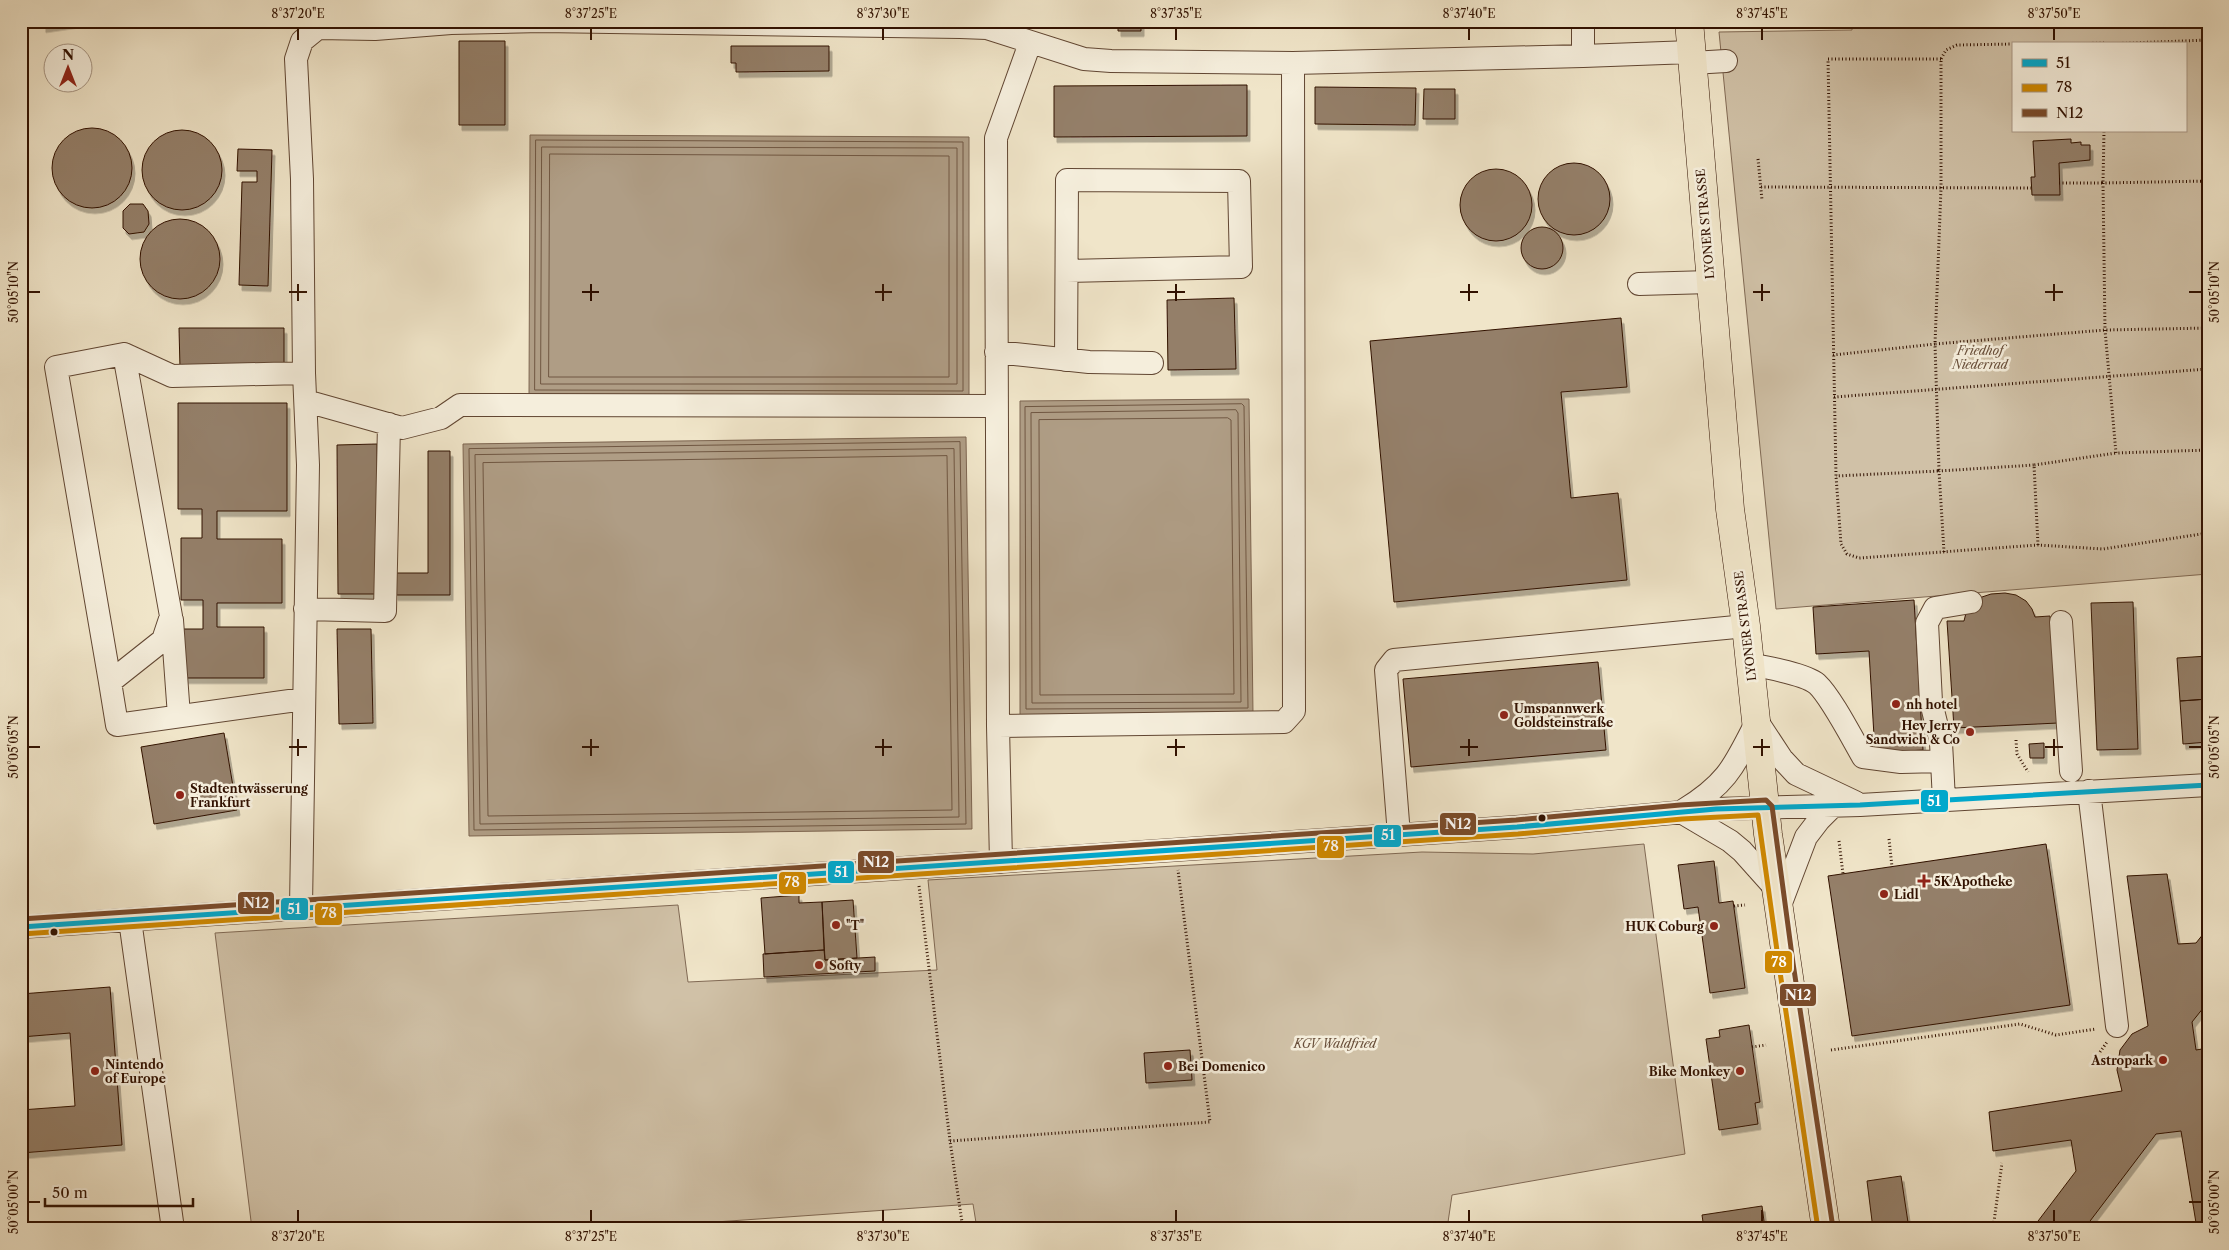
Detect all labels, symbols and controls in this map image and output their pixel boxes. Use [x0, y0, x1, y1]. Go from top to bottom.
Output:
text: 8°37'20"E [271, 6, 325, 21]
text: 8°37'25"E [565, 6, 617, 21]
text: 8°37'30"E [856, 6, 910, 21]
text: 8°37'35"E [1150, 6, 1202, 21]
text: 8°37'40"E [1443, 6, 1495, 21]
text: 8°37'45"E [1736, 6, 1788, 21]
text: 8°37'50"E [2027, 6, 2081, 21]
north arrow [42, 42, 92, 92]
legend [2012, 42, 2186, 132]
text: N [62, 46, 74, 64]
text: 51 [2056, 53, 2071, 72]
text: 78 [2056, 77, 2072, 96]
text: N12 [2056, 103, 2083, 122]
street label: LYONER STRASSE [1693, 168, 1717, 280]
text: 50°05'10"N [6, 261, 21, 323]
text: 50°05'10"N [2207, 261, 2222, 323]
park label: Friedhof Niederrad [1951, 343, 2010, 372]
street label: LYONER STRASSE [1731, 570, 1759, 682]
place label: nh hotel [1906, 697, 1958, 712]
marker: nh hotel [1890, 698, 1902, 710]
place label: Umspannwerk Goldsteinstraße [1514, 701, 1613, 730]
marker: Umspannwerk Goldsteinstraße [1498, 709, 1510, 721]
text: 50°05'05"N [6, 715, 21, 779]
text: 50°05'05"N [2207, 715, 2222, 779]
place label: Hey Jerry Sandwich & Co [1866, 718, 1961, 747]
marker: Hey Jerry Sandwich & Co [1964, 726, 1976, 738]
place label: Stadtentwässerung Frankfurt [190, 781, 309, 810]
marker: Stadtentwässerung Frankfurt [174, 789, 186, 801]
line badge: 51 [1920, 789, 1949, 813]
text: 51 [1927, 792, 1942, 810]
line badge: N12 [1439, 812, 1477, 836]
unlabelled marker [1537, 813, 1547, 823]
text: N12 [1445, 815, 1471, 833]
line badge: 51 [1373, 824, 1402, 848]
text: 51 [1381, 826, 1396, 844]
line badge: 78 [1316, 835, 1345, 859]
text: 78 [1323, 837, 1339, 855]
line badge: N12 [857, 850, 895, 874]
text: N12 [863, 853, 889, 871]
line badge: 51 [827, 860, 855, 884]
text: 51 [834, 863, 849, 881]
line badge: 78 [778, 871, 807, 895]
text: 78 [784, 873, 800, 891]
place label: 5K Apotheke [1934, 874, 2012, 889]
marker: 5K Apotheke [1918, 875, 1930, 887]
place label: Lidl [1894, 887, 1919, 902]
marker: Lidl [1878, 888, 1890, 900]
line badge: N12 [237, 891, 275, 915]
text: N12 [243, 894, 269, 912]
line badge: 51 [280, 897, 309, 921]
text: 51 [287, 900, 302, 918]
line badge: 78 [314, 902, 343, 926]
text: 78 [321, 904, 337, 922]
place label: "T" [846, 918, 864, 933]
marker: "T" [830, 919, 842, 931]
place label: HUK Coburg [1625, 919, 1705, 934]
marker: HUK Coburg [1708, 920, 1720, 932]
unlabelled marker [49, 927, 59, 937]
line badge: 78 [1764, 950, 1793, 974]
text: 78 [1771, 953, 1787, 971]
place label: Softy [829, 958, 862, 973]
marker: Softy [813, 959, 825, 971]
line badge: N12 [1779, 983, 1817, 1007]
text: N12 [1785, 986, 1811, 1004]
park label: KGV Waldfried [1293, 1036, 1378, 1051]
place label: Astropark [2090, 1053, 2154, 1068]
marker: Astropark [2157, 1054, 2169, 1066]
place label: Nintendo of Europe [105, 1057, 166, 1086]
place label: Bei Domenico [1178, 1059, 1266, 1074]
marker: Bei Domenico [1162, 1060, 1174, 1072]
place label: Bike Monkey [1649, 1064, 1731, 1079]
marker: Nintendo of Europe [89, 1065, 101, 1077]
marker: Bike Monkey [1734, 1065, 1746, 1077]
text: 50°05'00"N [6, 1170, 21, 1234]
text: 50°05'00"N [2207, 1170, 2222, 1234]
scale bar [45, 1175, 192, 1207]
text: 50 m [52, 1183, 88, 1202]
text: 8°37'20"E [271, 1229, 325, 1244]
text: 8°37'25"E [565, 1229, 617, 1244]
text: 8°37'30"E [856, 1229, 910, 1244]
text: 8°37'35"E [1150, 1229, 1202, 1244]
text: 8°37'40"E [1443, 1229, 1495, 1244]
text: 8°37'45"E [1736, 1229, 1788, 1244]
text: 8°37'50"E [2027, 1229, 2081, 1244]

